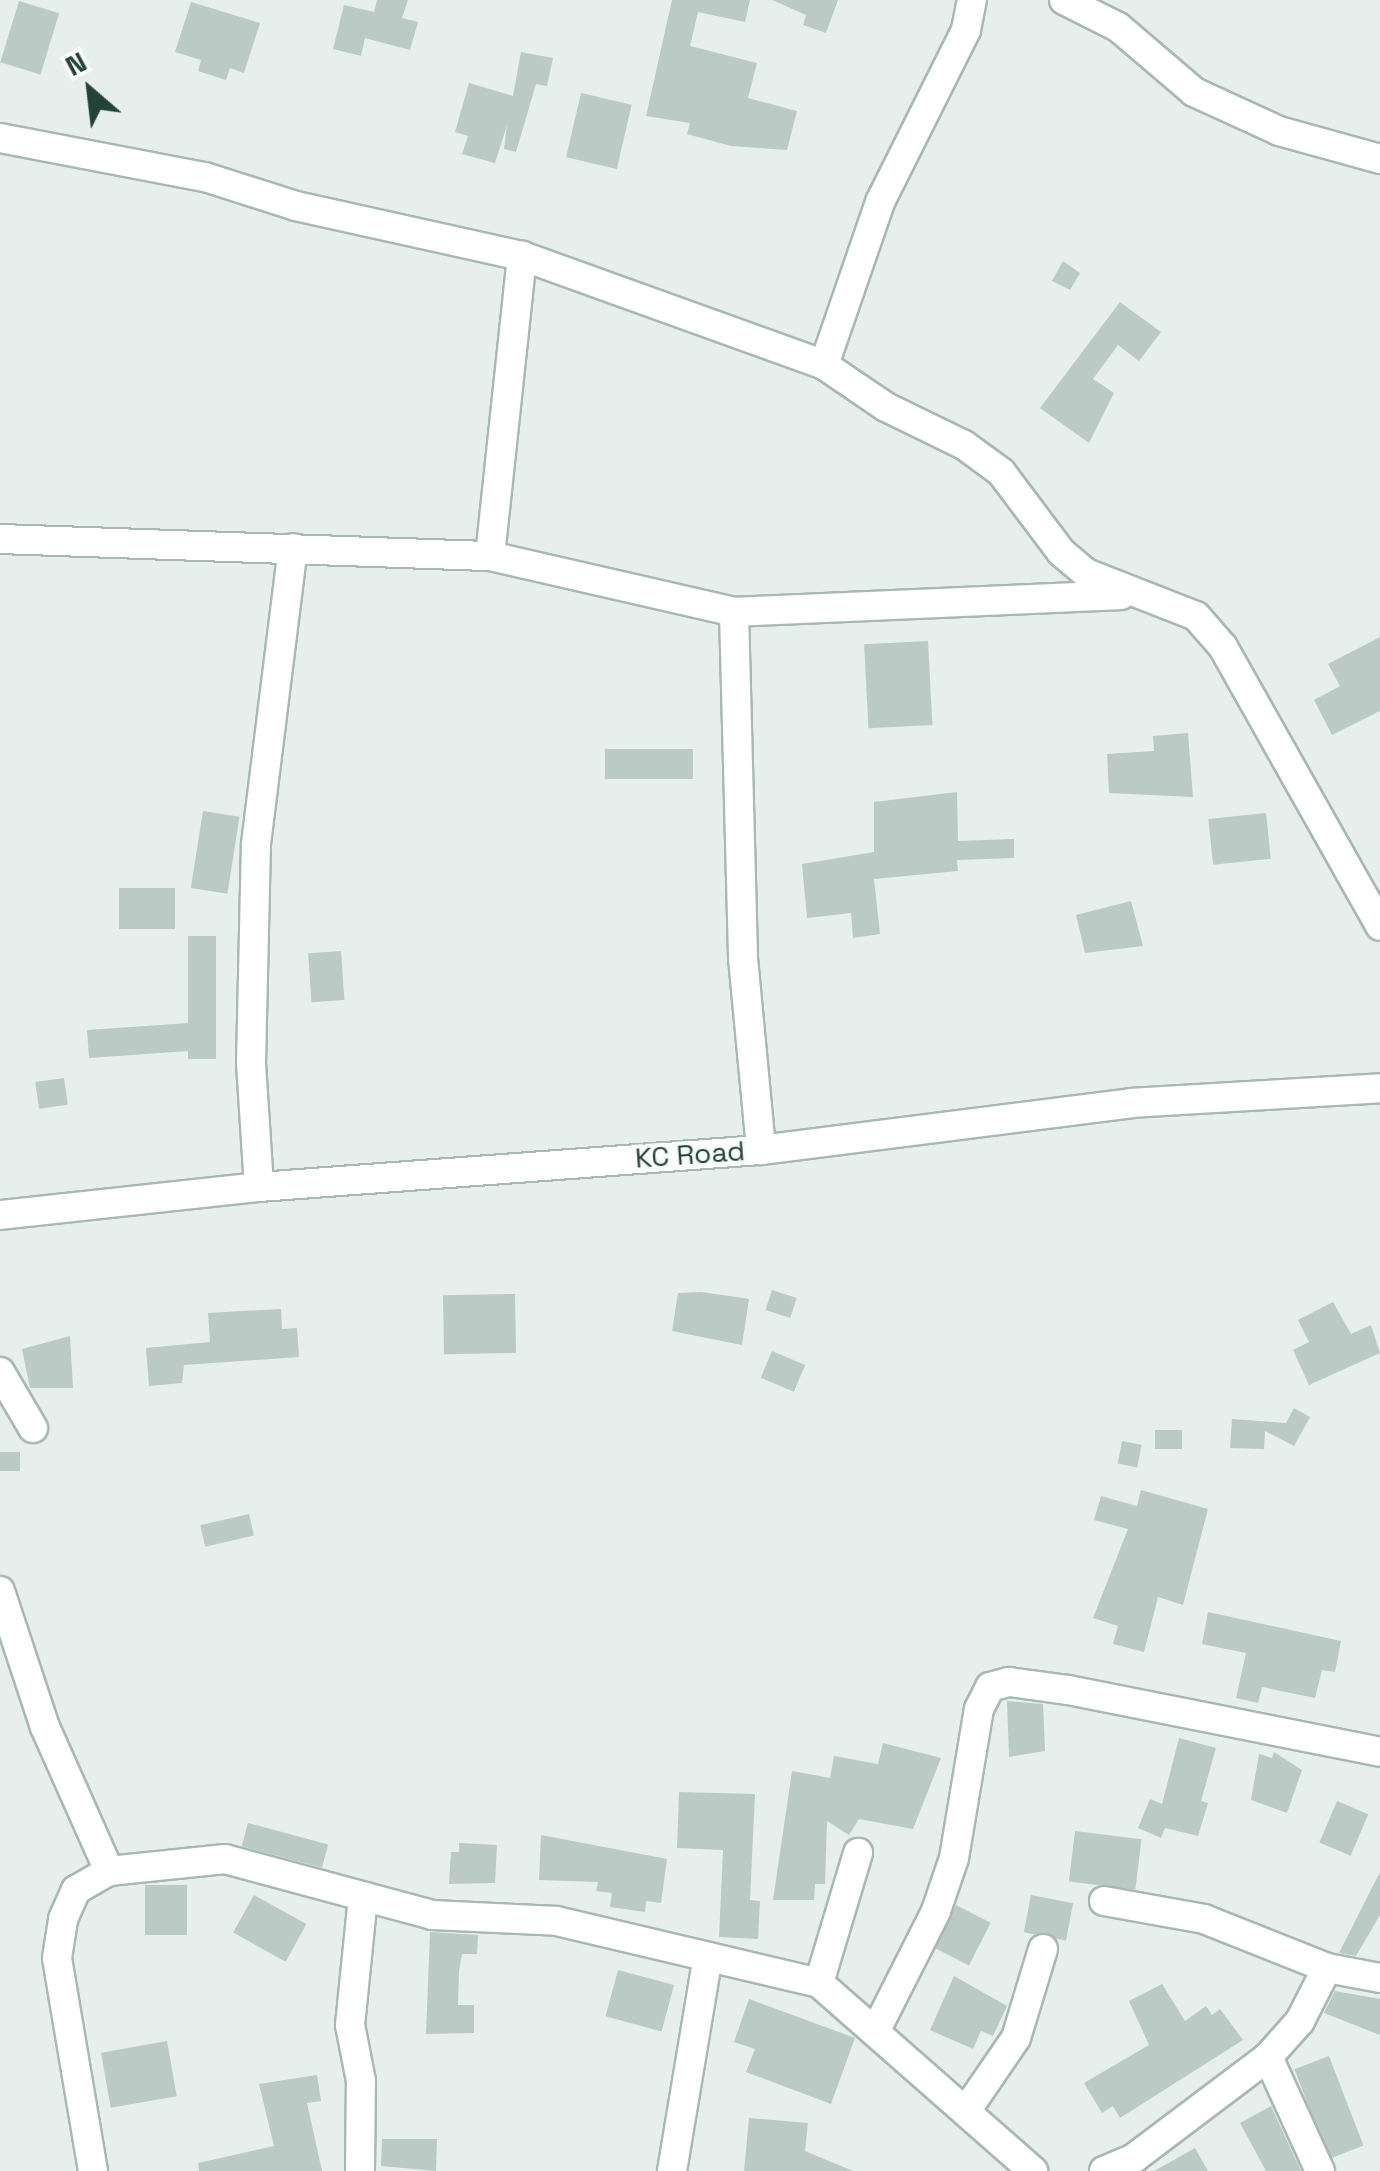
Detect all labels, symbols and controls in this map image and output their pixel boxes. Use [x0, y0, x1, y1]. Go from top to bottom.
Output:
north arrow [40, 40, 140, 140]
text: N [59, 43, 93, 84]
street label: KC Road [634, 1133, 746, 1175]

